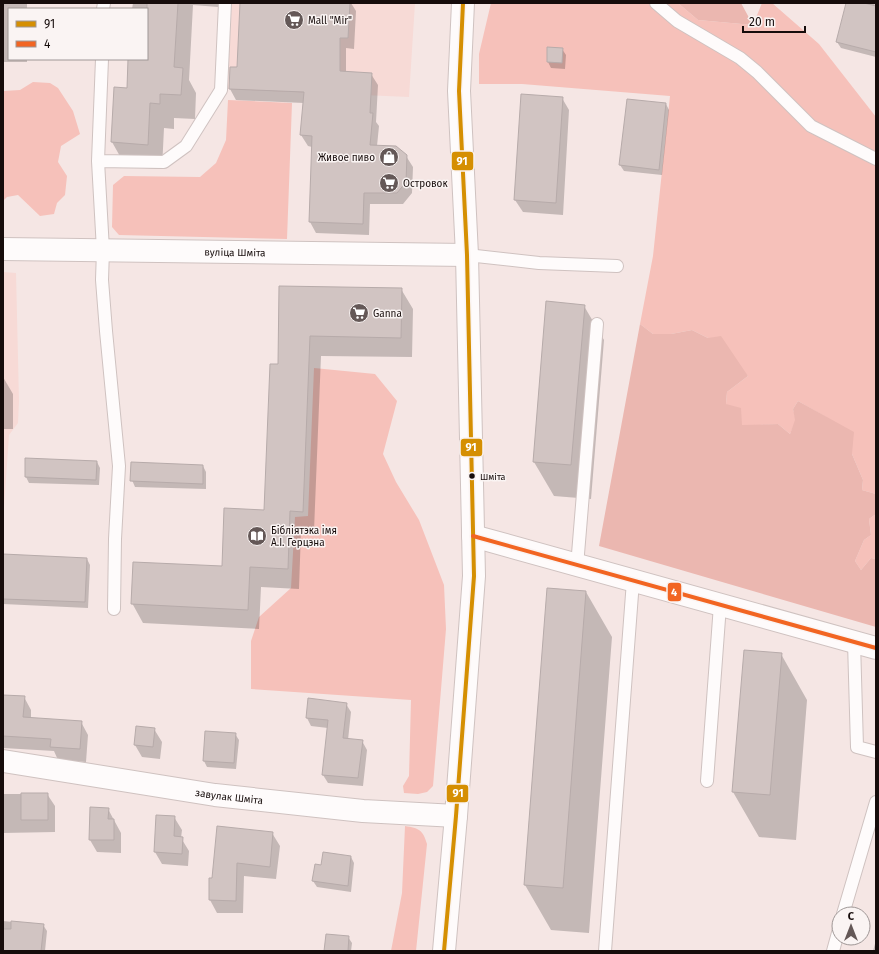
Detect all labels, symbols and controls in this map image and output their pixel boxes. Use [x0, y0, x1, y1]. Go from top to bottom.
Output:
legend [8, 8, 148, 60]
scale bar [743, 8, 805, 34]
supermarket icon: Mall "Mir" [283, 9, 305, 31]
place label: Mall "Mir" [308, 15, 352, 27]
text: 20 m [749, 15, 775, 29]
text: 91 [44, 17, 55, 31]
text: 4 [44, 37, 51, 51]
shop icon: Живое пиво [378, 146, 400, 168]
line badge: 91 [451, 151, 474, 171]
place label: Живое пиво [318, 152, 375, 164]
text: 91 [456, 155, 468, 168]
supermarket icon: Островок [378, 172, 400, 194]
place label: Островок [403, 178, 448, 190]
street label: вуліца Шміта [204, 246, 266, 259]
supermarket icon: Ganna [348, 302, 370, 324]
place label: Ganna [373, 308, 402, 320]
line badge: 91 [460, 438, 483, 457]
text: 91 [465, 441, 477, 454]
marker: Шміта [467, 471, 477, 481]
place label: Шміта [480, 472, 506, 482]
place label: Бібліятэка імя А.І. Герцэна [271, 524, 337, 549]
library icon: Бібліятэка імя А.І. Герцэна [246, 525, 268, 547]
line badge: 4 [667, 582, 682, 602]
text: 4 [671, 586, 677, 599]
line badge: 91 [446, 784, 469, 803]
street label: завулак Шміта [194, 787, 264, 807]
text: 91 [452, 787, 464, 800]
north arrow [831, 906, 871, 946]
text: С [848, 910, 855, 923]

